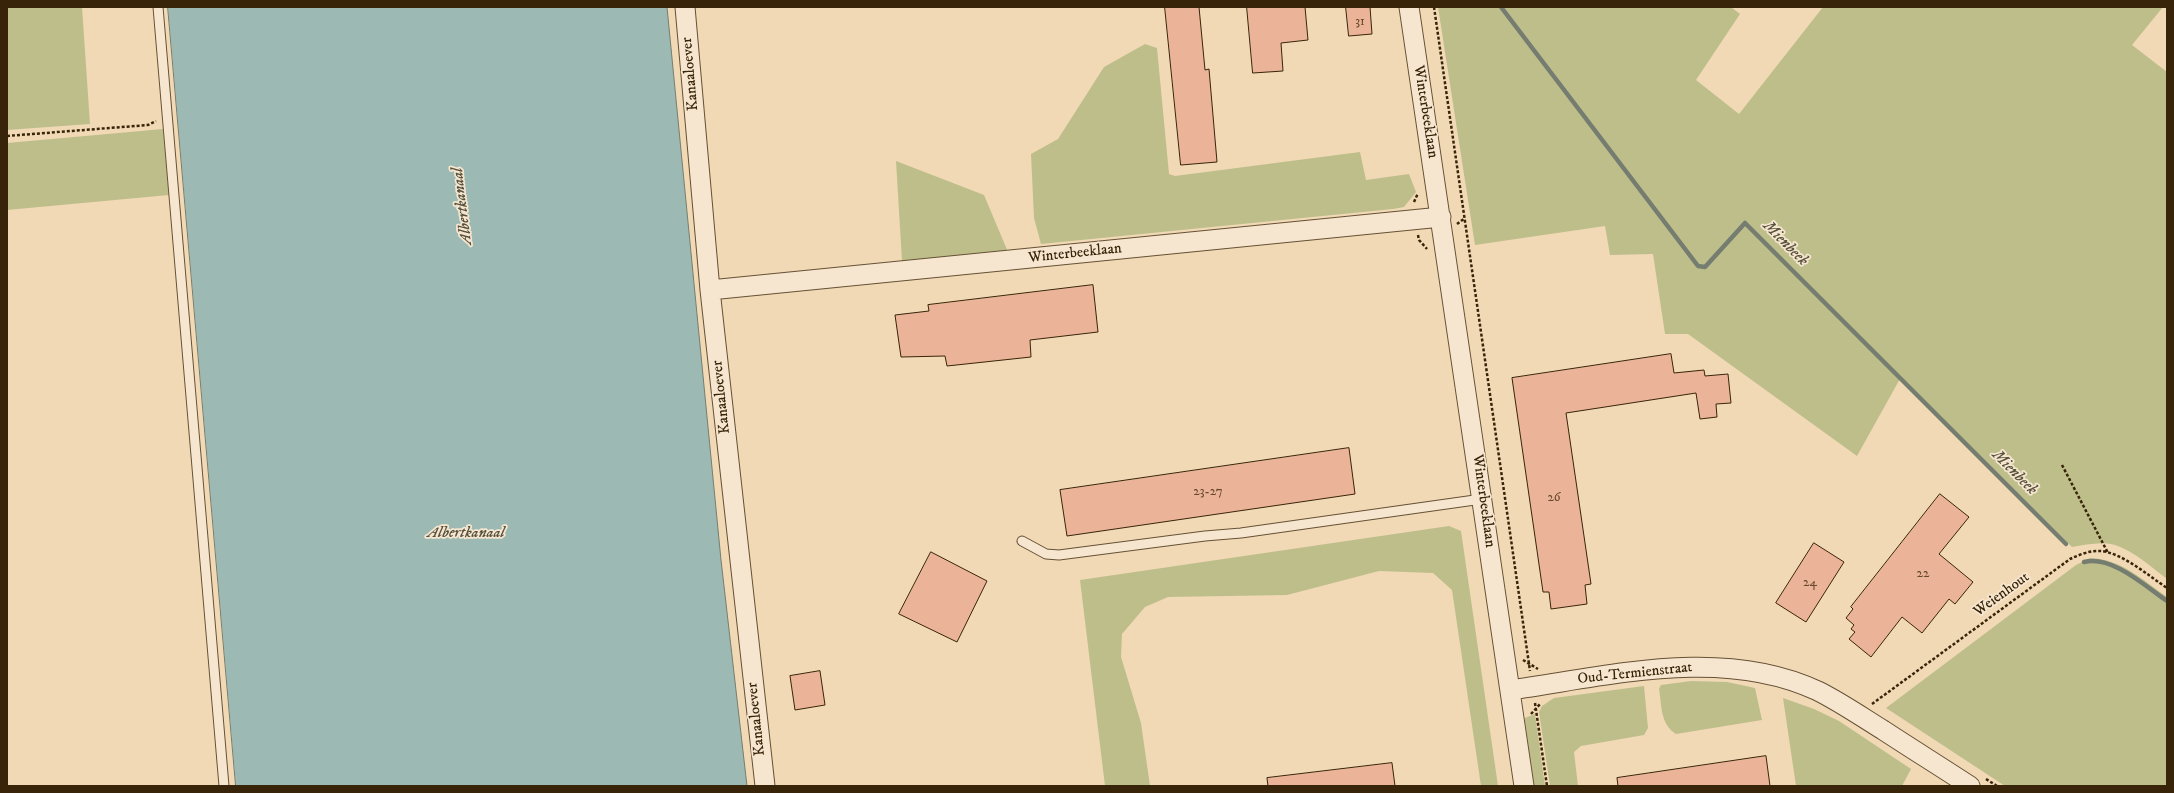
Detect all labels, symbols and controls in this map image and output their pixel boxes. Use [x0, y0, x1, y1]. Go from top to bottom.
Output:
house number: 31 [1355, 14, 1365, 30]
street label: Kanaaloever [679, 36, 703, 112]
street label: Winterbeeklaan [1409, 64, 1441, 160]
water label: Albertkanaal [449, 167, 477, 245]
water label: Mienbeek [1758, 217, 1812, 271]
street label: Winterbeeklaan [1027, 240, 1123, 268]
street label: Kanaaloever [709, 359, 735, 435]
water label: Mienbeek [1987, 446, 2041, 500]
street label: Winterbeeklaan [1468, 453, 1498, 549]
house number: 23-27 [1193, 484, 1223, 500]
house number: 26 [1547, 490, 1561, 506]
water label: Albertkanaal [427, 524, 505, 544]
house number: 22 [1917, 566, 1929, 582]
street label: Weienhout [1971, 569, 2033, 621]
house number: 24 [1803, 575, 1817, 591]
street label: Oud-Termienstraat [1577, 659, 1693, 689]
street label: Kanaaloever [744, 681, 770, 757]

